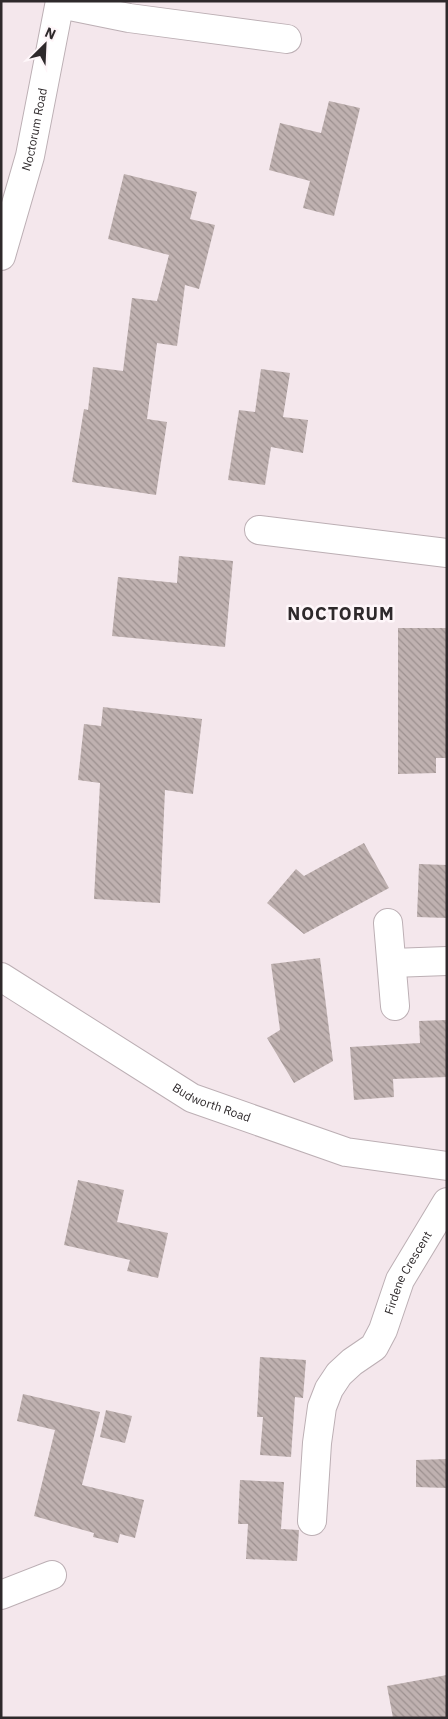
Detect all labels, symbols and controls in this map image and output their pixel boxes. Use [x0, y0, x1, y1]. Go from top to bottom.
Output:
north arrow [20, 20, 70, 70]
text: N [42, 23, 59, 43]
street label: Noctorum Road [18, 87, 50, 173]
district label: NOCTORUM [287, 602, 395, 625]
street label: Budworth Road [170, 1080, 253, 1125]
street label: Firdene Crescent [381, 1228, 435, 1316]

